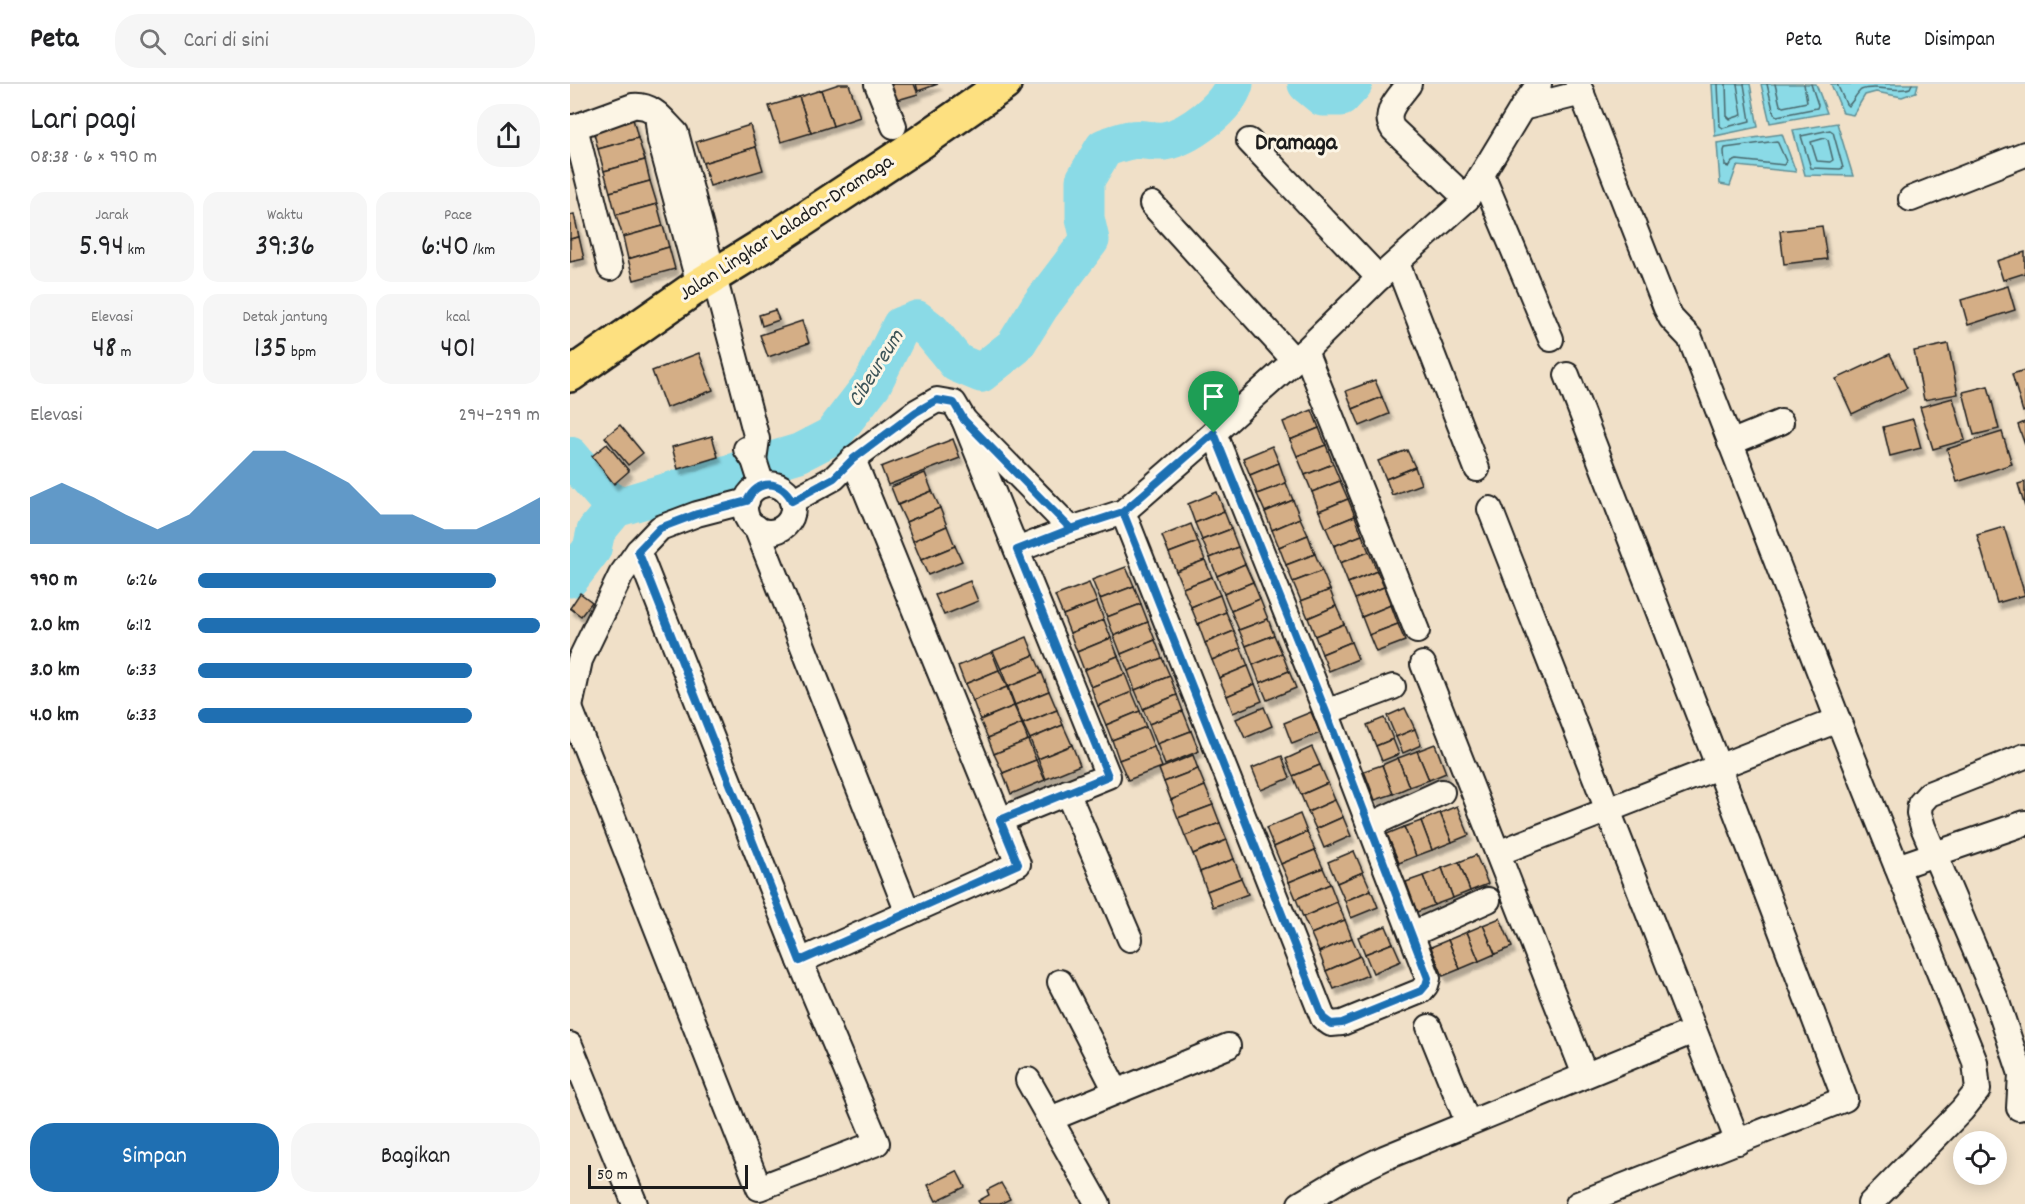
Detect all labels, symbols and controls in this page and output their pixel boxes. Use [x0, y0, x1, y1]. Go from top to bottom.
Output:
search box [115, 14, 535, 68]
text: Peta [30, 21, 79, 61]
icon: search [136, 25, 169, 58]
text: Cari di sini [184, 26, 269, 57]
text: Peta [1785, 26, 1822, 56]
text: Rute [1855, 26, 1891, 56]
text: Disimpan [1924, 26, 1995, 56]
text: Lari pagi [30, 98, 136, 145]
button: share [477, 104, 540, 167]
district label: Dramaga [1255, 127, 1338, 161]
text: 08:38 · 6 × 990 m [30, 144, 157, 172]
street label: Jalan Lingkar Laladon-Dramaga [674, 148, 901, 310]
text: Jarak [95, 204, 129, 227]
text: Waktu [267, 204, 303, 227]
text: Pace [444, 204, 472, 227]
text: 5.94 [79, 227, 124, 270]
text: 39:36 [255, 227, 315, 270]
text: 6:40 [421, 227, 469, 270]
text: km [124, 239, 145, 262]
text: /km [469, 239, 495, 262]
text: Elevasi [91, 306, 133, 329]
text: Detak jantung [242, 306, 328, 329]
text: kcal [446, 306, 470, 329]
water label: Cibeureum [841, 324, 913, 414]
text: 48 [92, 329, 117, 372]
text: 135 [254, 329, 287, 372]
text: 401 [440, 329, 476, 372]
text: m [117, 341, 132, 364]
text: bpm [287, 341, 316, 364]
pin [1188, 371, 1239, 433]
icon: arrive [1197, 380, 1230, 413]
text: Elevasi [30, 402, 82, 430]
text: 294–299 m [459, 402, 540, 430]
text: 990 m [30, 567, 78, 595]
text: 6:26 [126, 567, 158, 595]
text: 2.0 km [30, 612, 79, 640]
text: 6:12 [126, 612, 152, 640]
text: 3.0 km [30, 657, 80, 685]
text: 6:33 [126, 657, 157, 685]
text: 4.0 km [30, 702, 79, 730]
text: 6:33 [126, 702, 157, 730]
button: Simpan [30, 1123, 279, 1192]
button: Bagikan [291, 1123, 540, 1192]
map controls [1953, 1131, 2007, 1185]
button: locate [1953, 1131, 2007, 1185]
scale bar [588, 1162, 748, 1190]
text: 50 m [597, 1164, 628, 1187]

